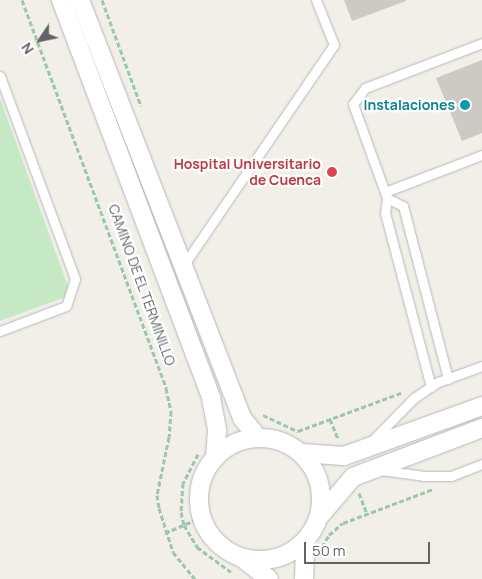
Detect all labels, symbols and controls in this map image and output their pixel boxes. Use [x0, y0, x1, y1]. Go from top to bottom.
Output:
north arrow [15, 15, 65, 65]
text: N [16, 39, 38, 58]
place label: Instalaciones [364, 97, 455, 113]
marker: Instalaciones [459, 99, 471, 111]
place label: Hospital Universitario de Cuenca [174, 156, 321, 188]
marker: Hospital Universitario de Cuenca [325, 165, 339, 179]
street label: CAMINO DE EL TERMINILLO [105, 202, 179, 368]
scale bar [307, 532, 433, 564]
text: 50 m [312, 540, 346, 561]

